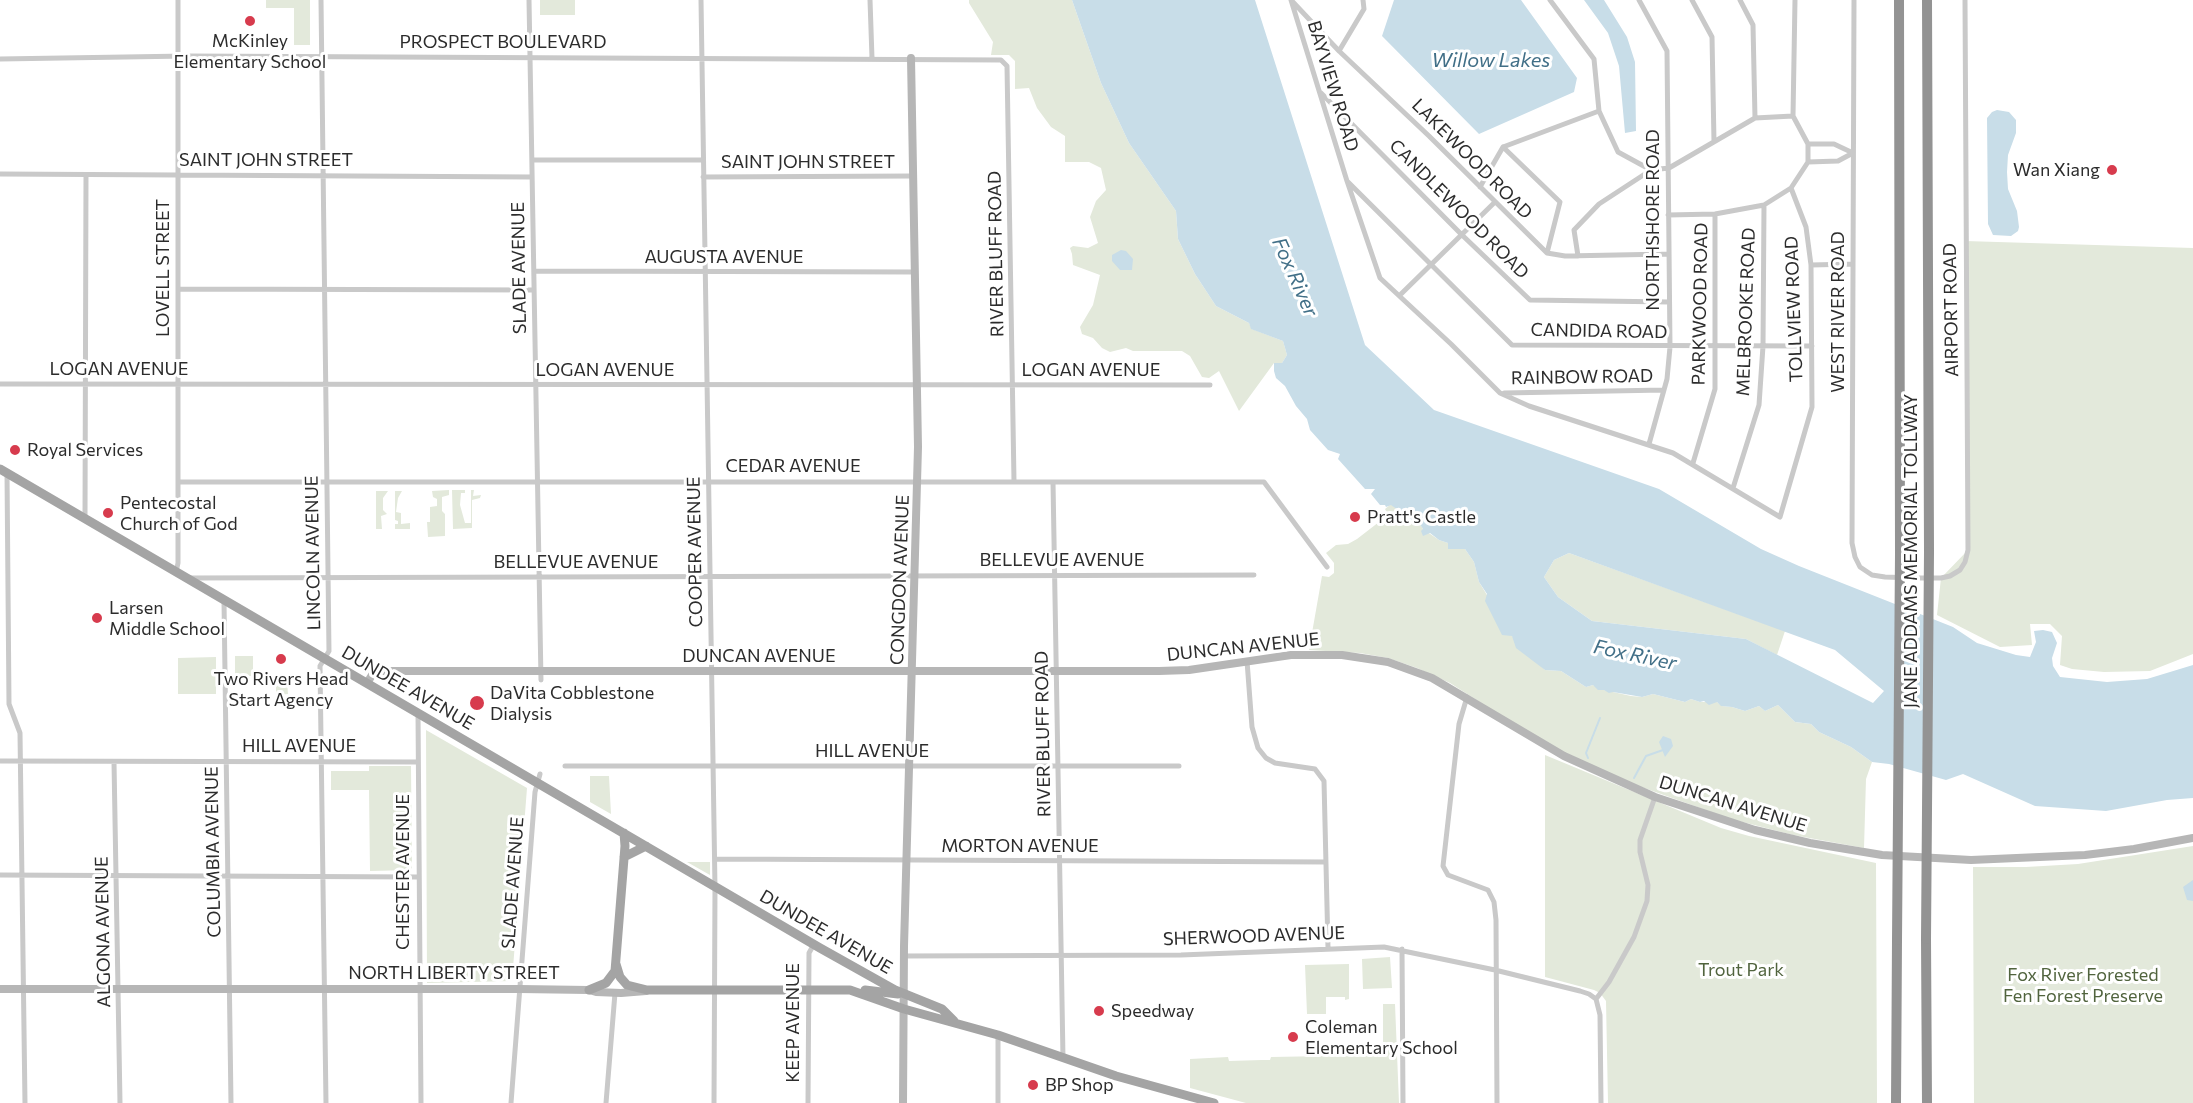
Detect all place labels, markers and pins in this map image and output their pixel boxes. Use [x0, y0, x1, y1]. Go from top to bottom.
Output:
marker: McKinley Elementary School [243, 14, 257, 28]
place label: McKinley Elementary School [174, 30, 326, 72]
place label: Wan Xiang [2013, 159, 2100, 181]
marker: Wan Xiang [2105, 163, 2119, 177]
place label: Royal Services [27, 439, 143, 461]
marker: Royal Services [8, 443, 22, 457]
place label: Pentecostal Church of God [120, 492, 238, 534]
marker: Pentecostal Church of God [101, 506, 115, 520]
place label: Pratt's Castle [1367, 506, 1476, 528]
marker: Pratt's Castle [1348, 510, 1362, 524]
place label: Larsen Middle School [109, 597, 225, 640]
marker: Larsen Middle School [90, 611, 104, 625]
marker: Two Rivers Head Start Agency [274, 652, 288, 666]
place label: Two Rivers Head Start Agency [213, 668, 349, 710]
place label: DaVita Cobblestone Dialysis [490, 682, 654, 724]
marker: DaVita Cobblestone Dialysis [468, 694, 486, 712]
place label: Speedway [1111, 1000, 1194, 1022]
marker: Speedway [1092, 1004, 1106, 1018]
place label: Coleman Elementary School [1305, 1016, 1458, 1058]
marker: Coleman Elementary School [1286, 1030, 1300, 1044]
place label: BP Shop [1045, 1074, 1114, 1096]
marker: BP Shop [1026, 1078, 1040, 1092]

